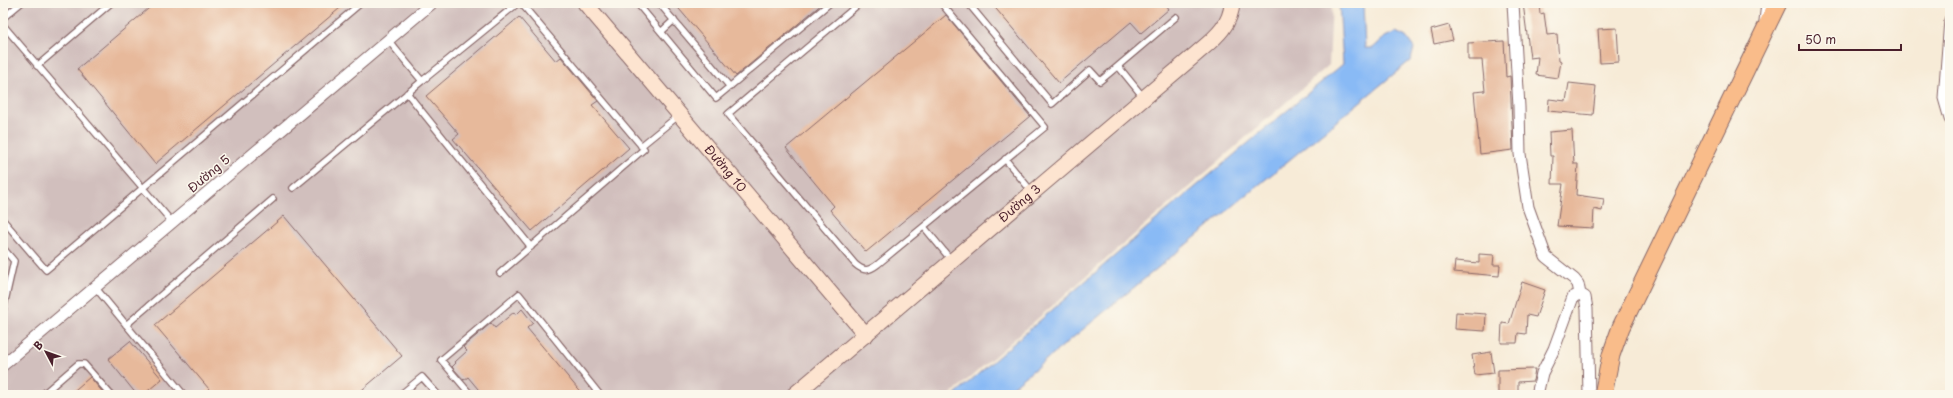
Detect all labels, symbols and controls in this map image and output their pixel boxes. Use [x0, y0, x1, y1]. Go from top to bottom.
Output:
scale bar [1799, 26, 1901, 52]
text: 50 m [1805, 30, 1836, 48]
street label: Đường 10 [701, 140, 751, 196]
street label: Đường 5 [183, 150, 234, 196]
street label: Đường 3 [994, 179, 1044, 226]
north arrow [26, 332, 66, 372]
text: B [29, 336, 47, 354]

